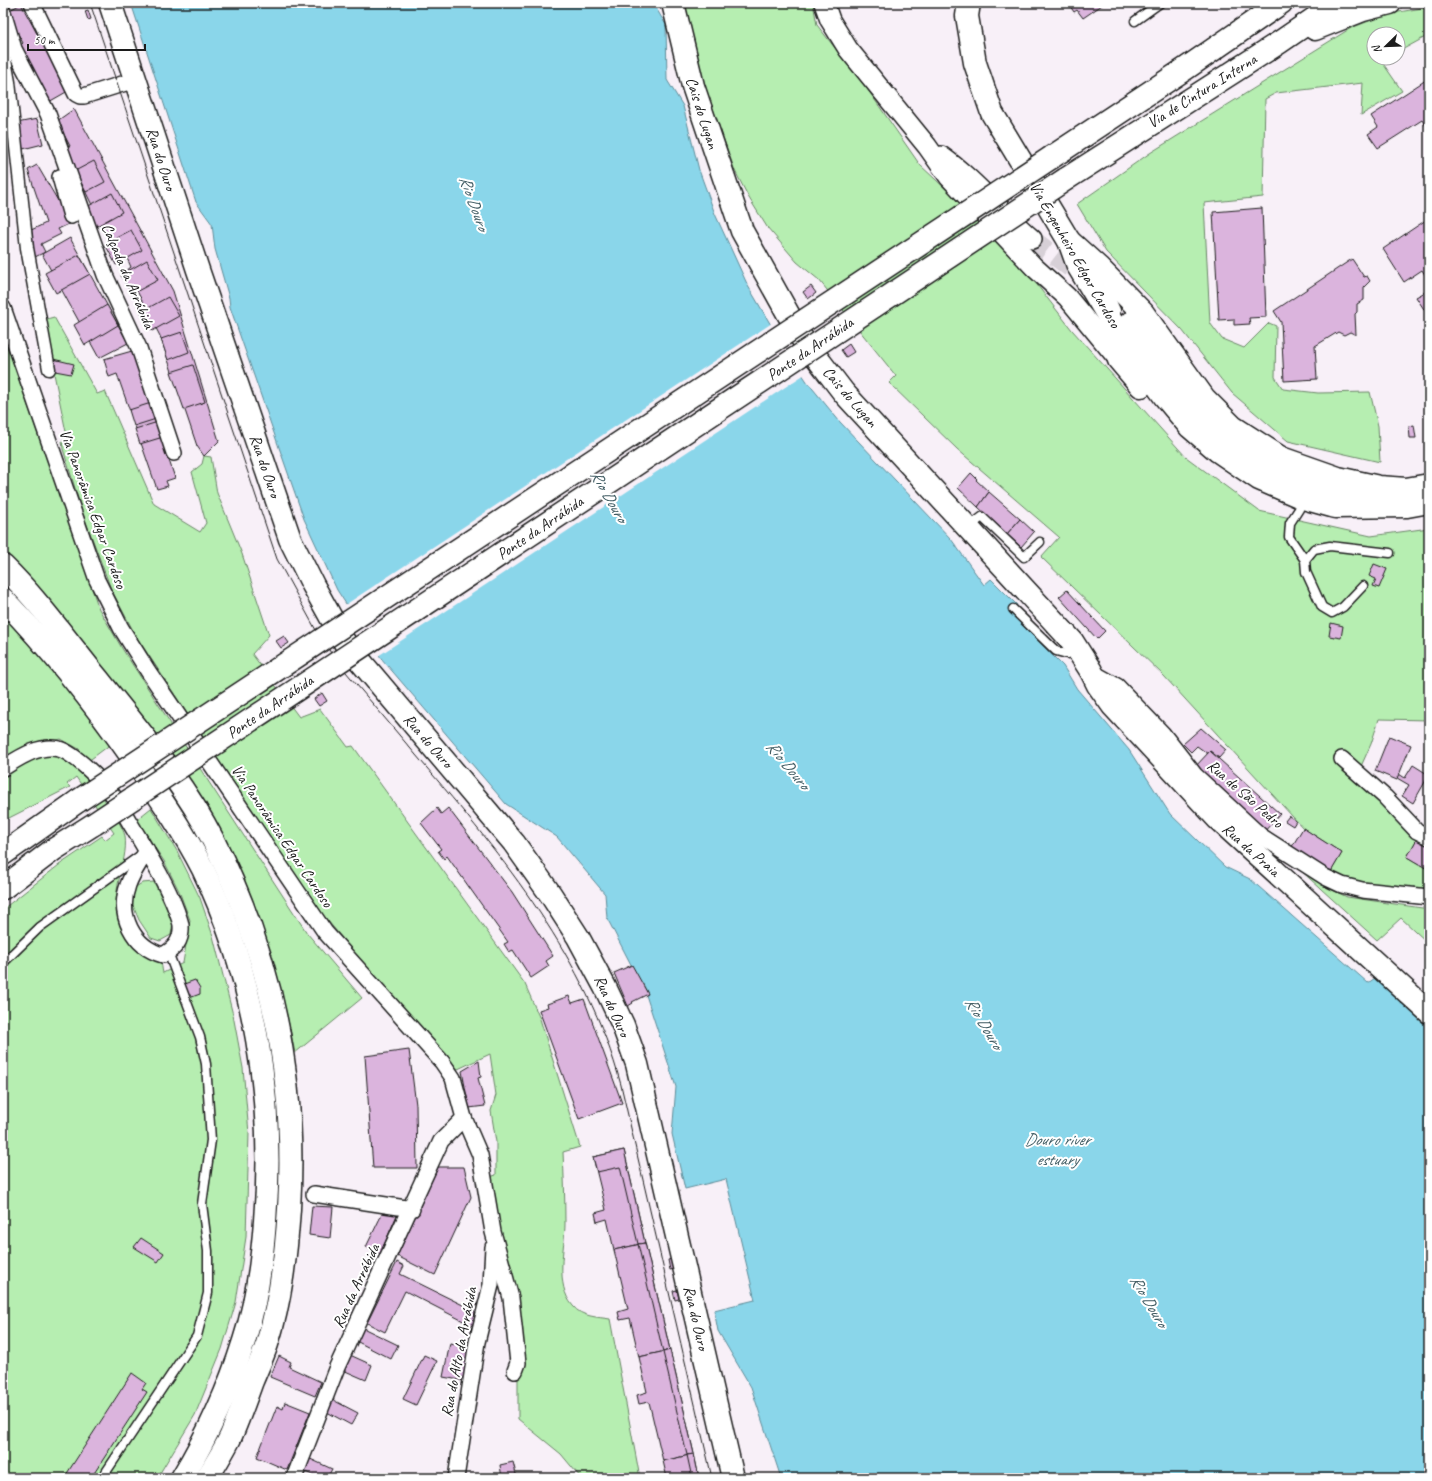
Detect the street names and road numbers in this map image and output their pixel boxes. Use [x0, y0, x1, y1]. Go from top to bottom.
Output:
street label: Via de Cintura Interna [1144, 49, 1262, 133]
street label: Cais do Lugan [681, 75, 723, 152]
street label: Rua do Ouro [141, 125, 181, 195]
street label: Via Engenheiro Edgar Cardoso [1025, 178, 1126, 333]
street label: Calçada da Arrábida [97, 220, 160, 333]
street label: Ponte da Arrábida [763, 312, 858, 385]
street label: Cais do Lugan [818, 362, 882, 432]
street label: Via Panorâmica Edgar Cardoso [55, 427, 132, 593]
street label: Rua do Ouro [245, 432, 286, 502]
street label: Ponte da Arrábida [493, 491, 588, 564]
street label: Ponte da Arrábida [223, 670, 318, 743]
street label: Rua do Ouro [399, 710, 459, 774]
street label: Rua de São Pedro [1203, 756, 1288, 833]
street label: Via Panorâmica Edgar Cardoso [227, 761, 338, 912]
street label: Rua da Praia [1218, 819, 1285, 882]
street label: Rua do Ouro [590, 972, 635, 1042]
street label: Rua da Arrábida [328, 1239, 385, 1331]
street label: Rua do Alto da Arrábida [437, 1284, 482, 1418]
street label: Rua do Ouro [679, 1284, 714, 1354]

